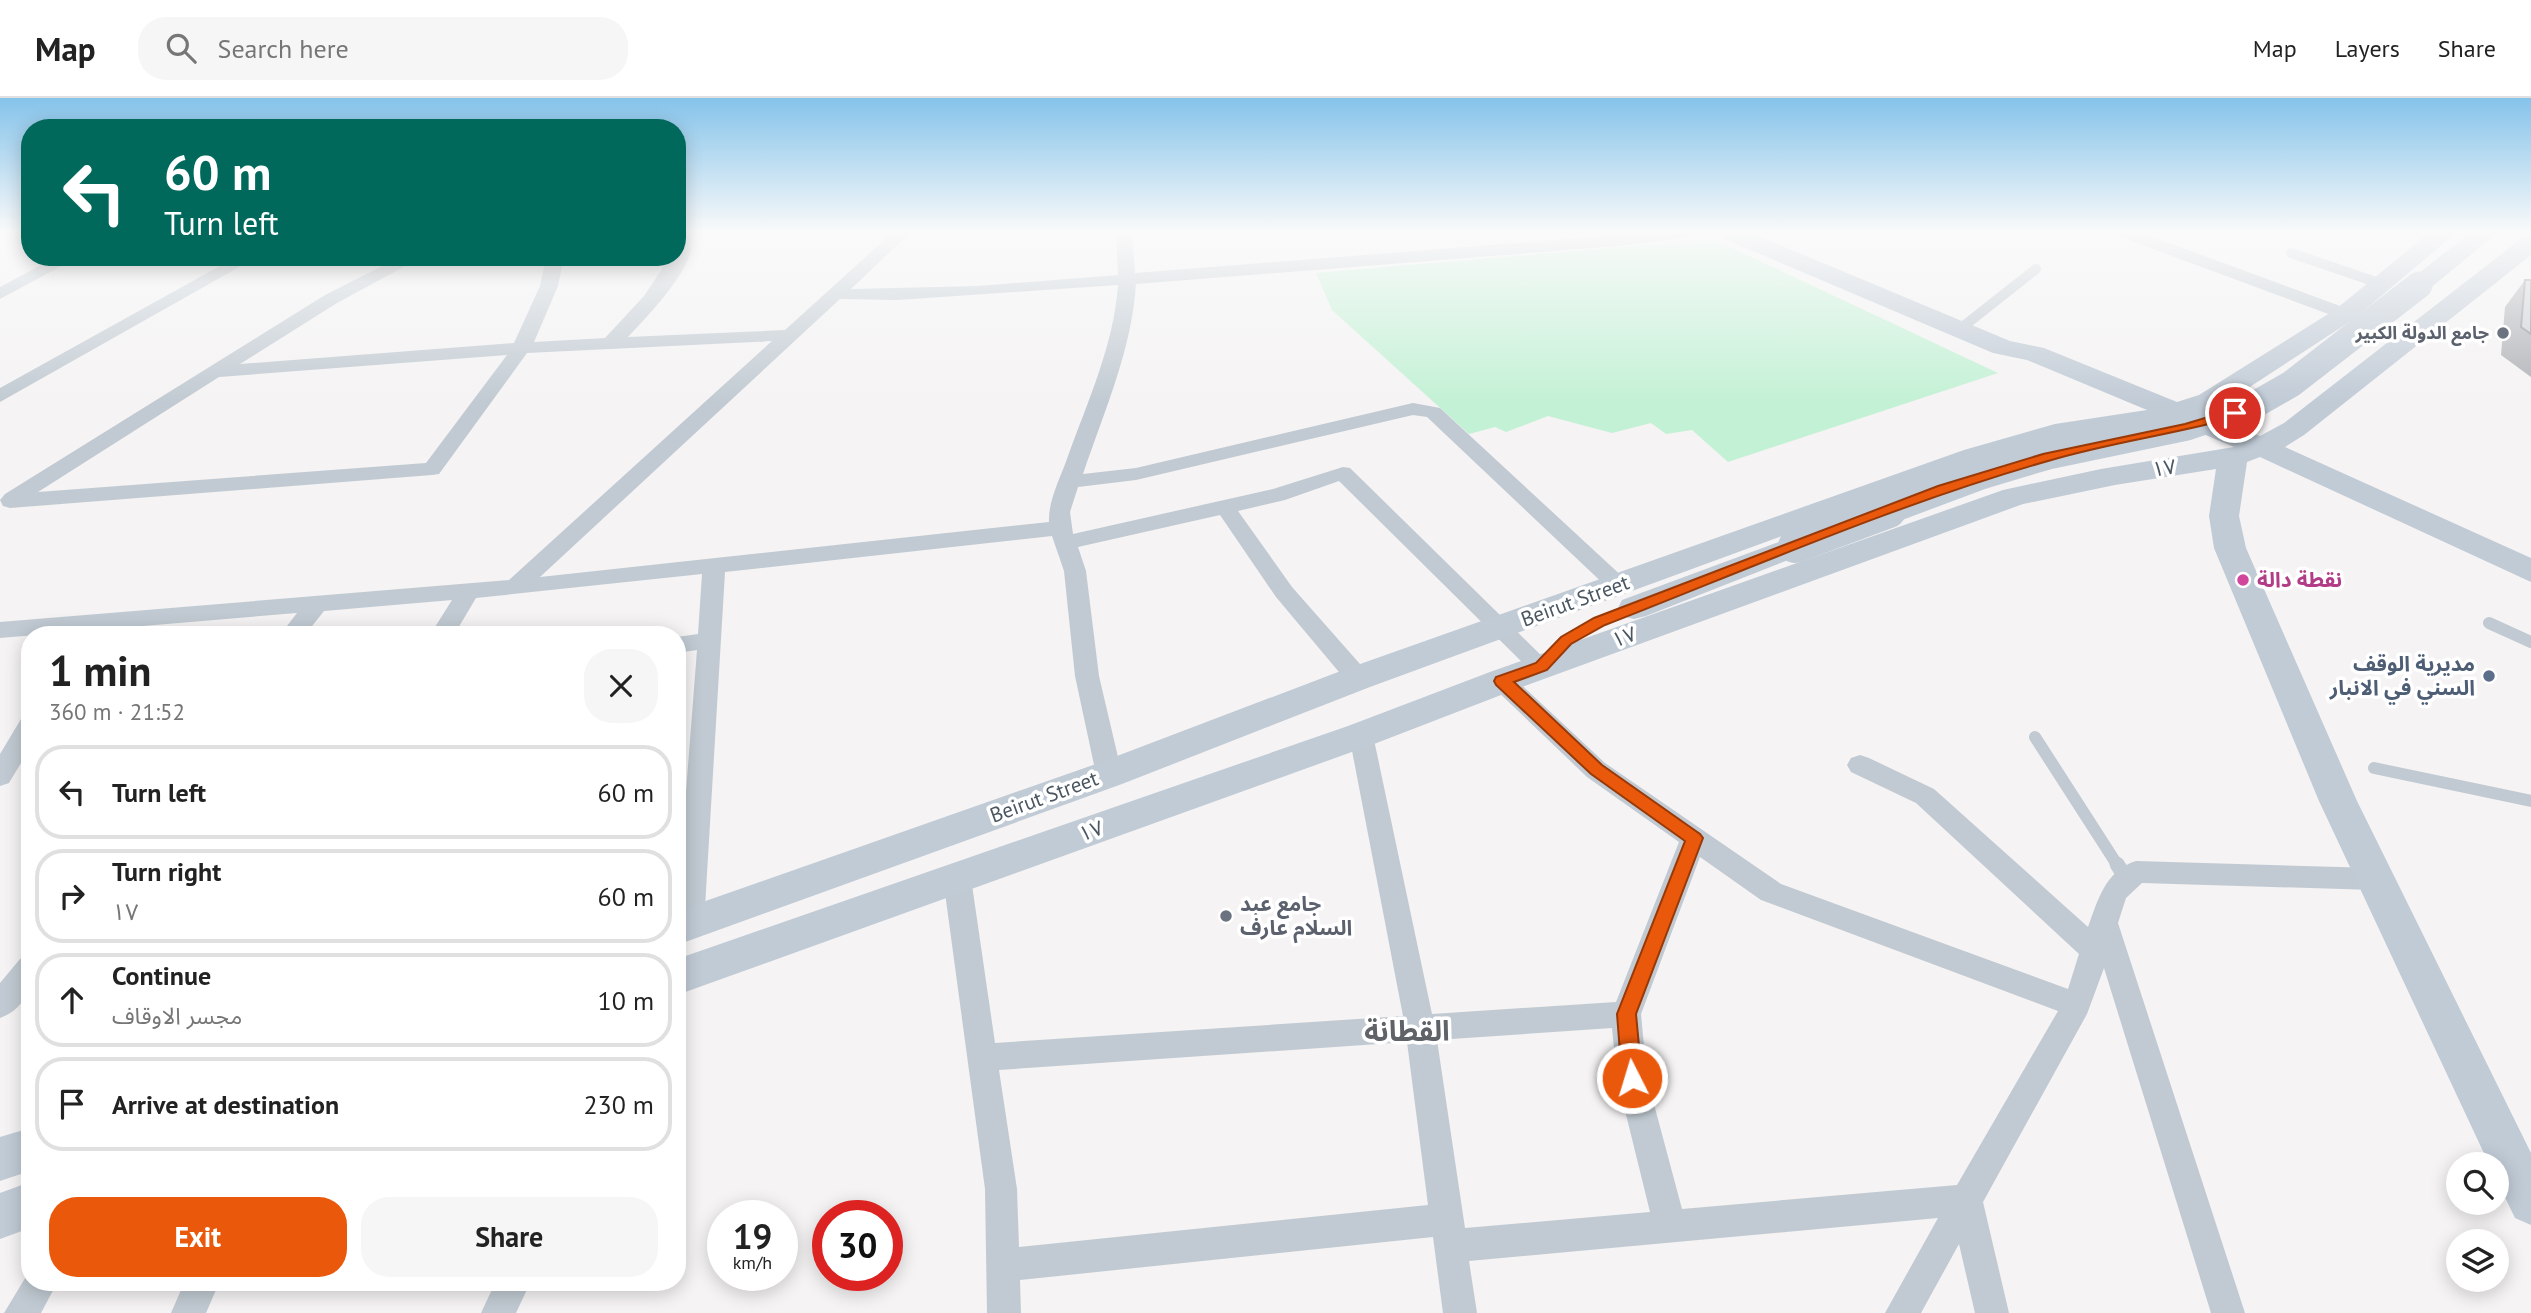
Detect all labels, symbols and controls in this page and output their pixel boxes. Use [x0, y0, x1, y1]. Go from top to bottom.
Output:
search box [138, 17, 628, 80]
text: Map [35, 27, 96, 70]
icon: search [162, 29, 200, 67]
text: Search here [218, 32, 349, 65]
text: Map [2253, 33, 2297, 64]
text: Layers [2335, 33, 2400, 64]
text: Share [2438, 33, 2496, 64]
text: 60 m [164, 140, 271, 204]
icon: left [49, 147, 140, 238]
text: Turn left [164, 202, 279, 244]
place label: جامع الدولة الكبير [2354, 321, 2489, 346]
marker: جامع الدولة الكبير [2495, 325, 2511, 341]
pin [2205, 383, 2265, 443]
icon: arrive [2216, 394, 2254, 432]
street label: ١٧ [2150, 452, 2178, 483]
place label: نقطة دالة [2257, 566, 2342, 593]
street label: Beirut Street [1517, 568, 1633, 633]
marker: نقطة دالة [2235, 572, 2251, 588]
street label: ١٧ [1608, 620, 1640, 653]
text: 1 min [49, 643, 151, 698]
button: close [584, 649, 658, 723]
place label: مديرية الوقف السني في الانبار [2329, 650, 2475, 705]
marker: مديرية الوقف السني في الانبار [2481, 668, 2497, 684]
text: 360 m · 21:52 [49, 697, 185, 726]
street label: Beirut Street [986, 764, 1102, 829]
icon: left [53, 773, 91, 811]
text: Turn left [112, 776, 206, 809]
text: 60 m [598, 776, 654, 809]
street label: ١٧ [1075, 814, 1107, 847]
text: Turn right [112, 855, 221, 888]
icon: right [53, 877, 91, 915]
text: 60 m [598, 880, 654, 913]
place label: جامع عبد السلام عارف [1240, 890, 1352, 944]
text: ١٧ [112, 897, 138, 926]
marker: جامع عبد السلام عارف [1218, 908, 1234, 924]
text: Continue [112, 959, 211, 992]
icon: ahead [53, 981, 91, 1019]
text: 10 m [598, 984, 654, 1017]
text: مجسر الاوقاف [112, 1001, 242, 1030]
district label: القطانة [1364, 1012, 1450, 1049]
position arrow [1595, 1041, 1669, 1115]
icon: arrive [53, 1085, 91, 1123]
text: Arrive at destination [112, 1088, 339, 1121]
text: 230 m [583, 1088, 654, 1121]
map controls [2446, 1152, 2509, 1292]
button: search [2446, 1152, 2509, 1215]
button: Exit [49, 1197, 347, 1277]
button: Share [361, 1197, 658, 1277]
speed limit sign: 30 [812, 1200, 903, 1291]
text: 19 [733, 1213, 772, 1259]
button: layers [2446, 1229, 2509, 1292]
text: km/h [733, 1251, 772, 1274]

